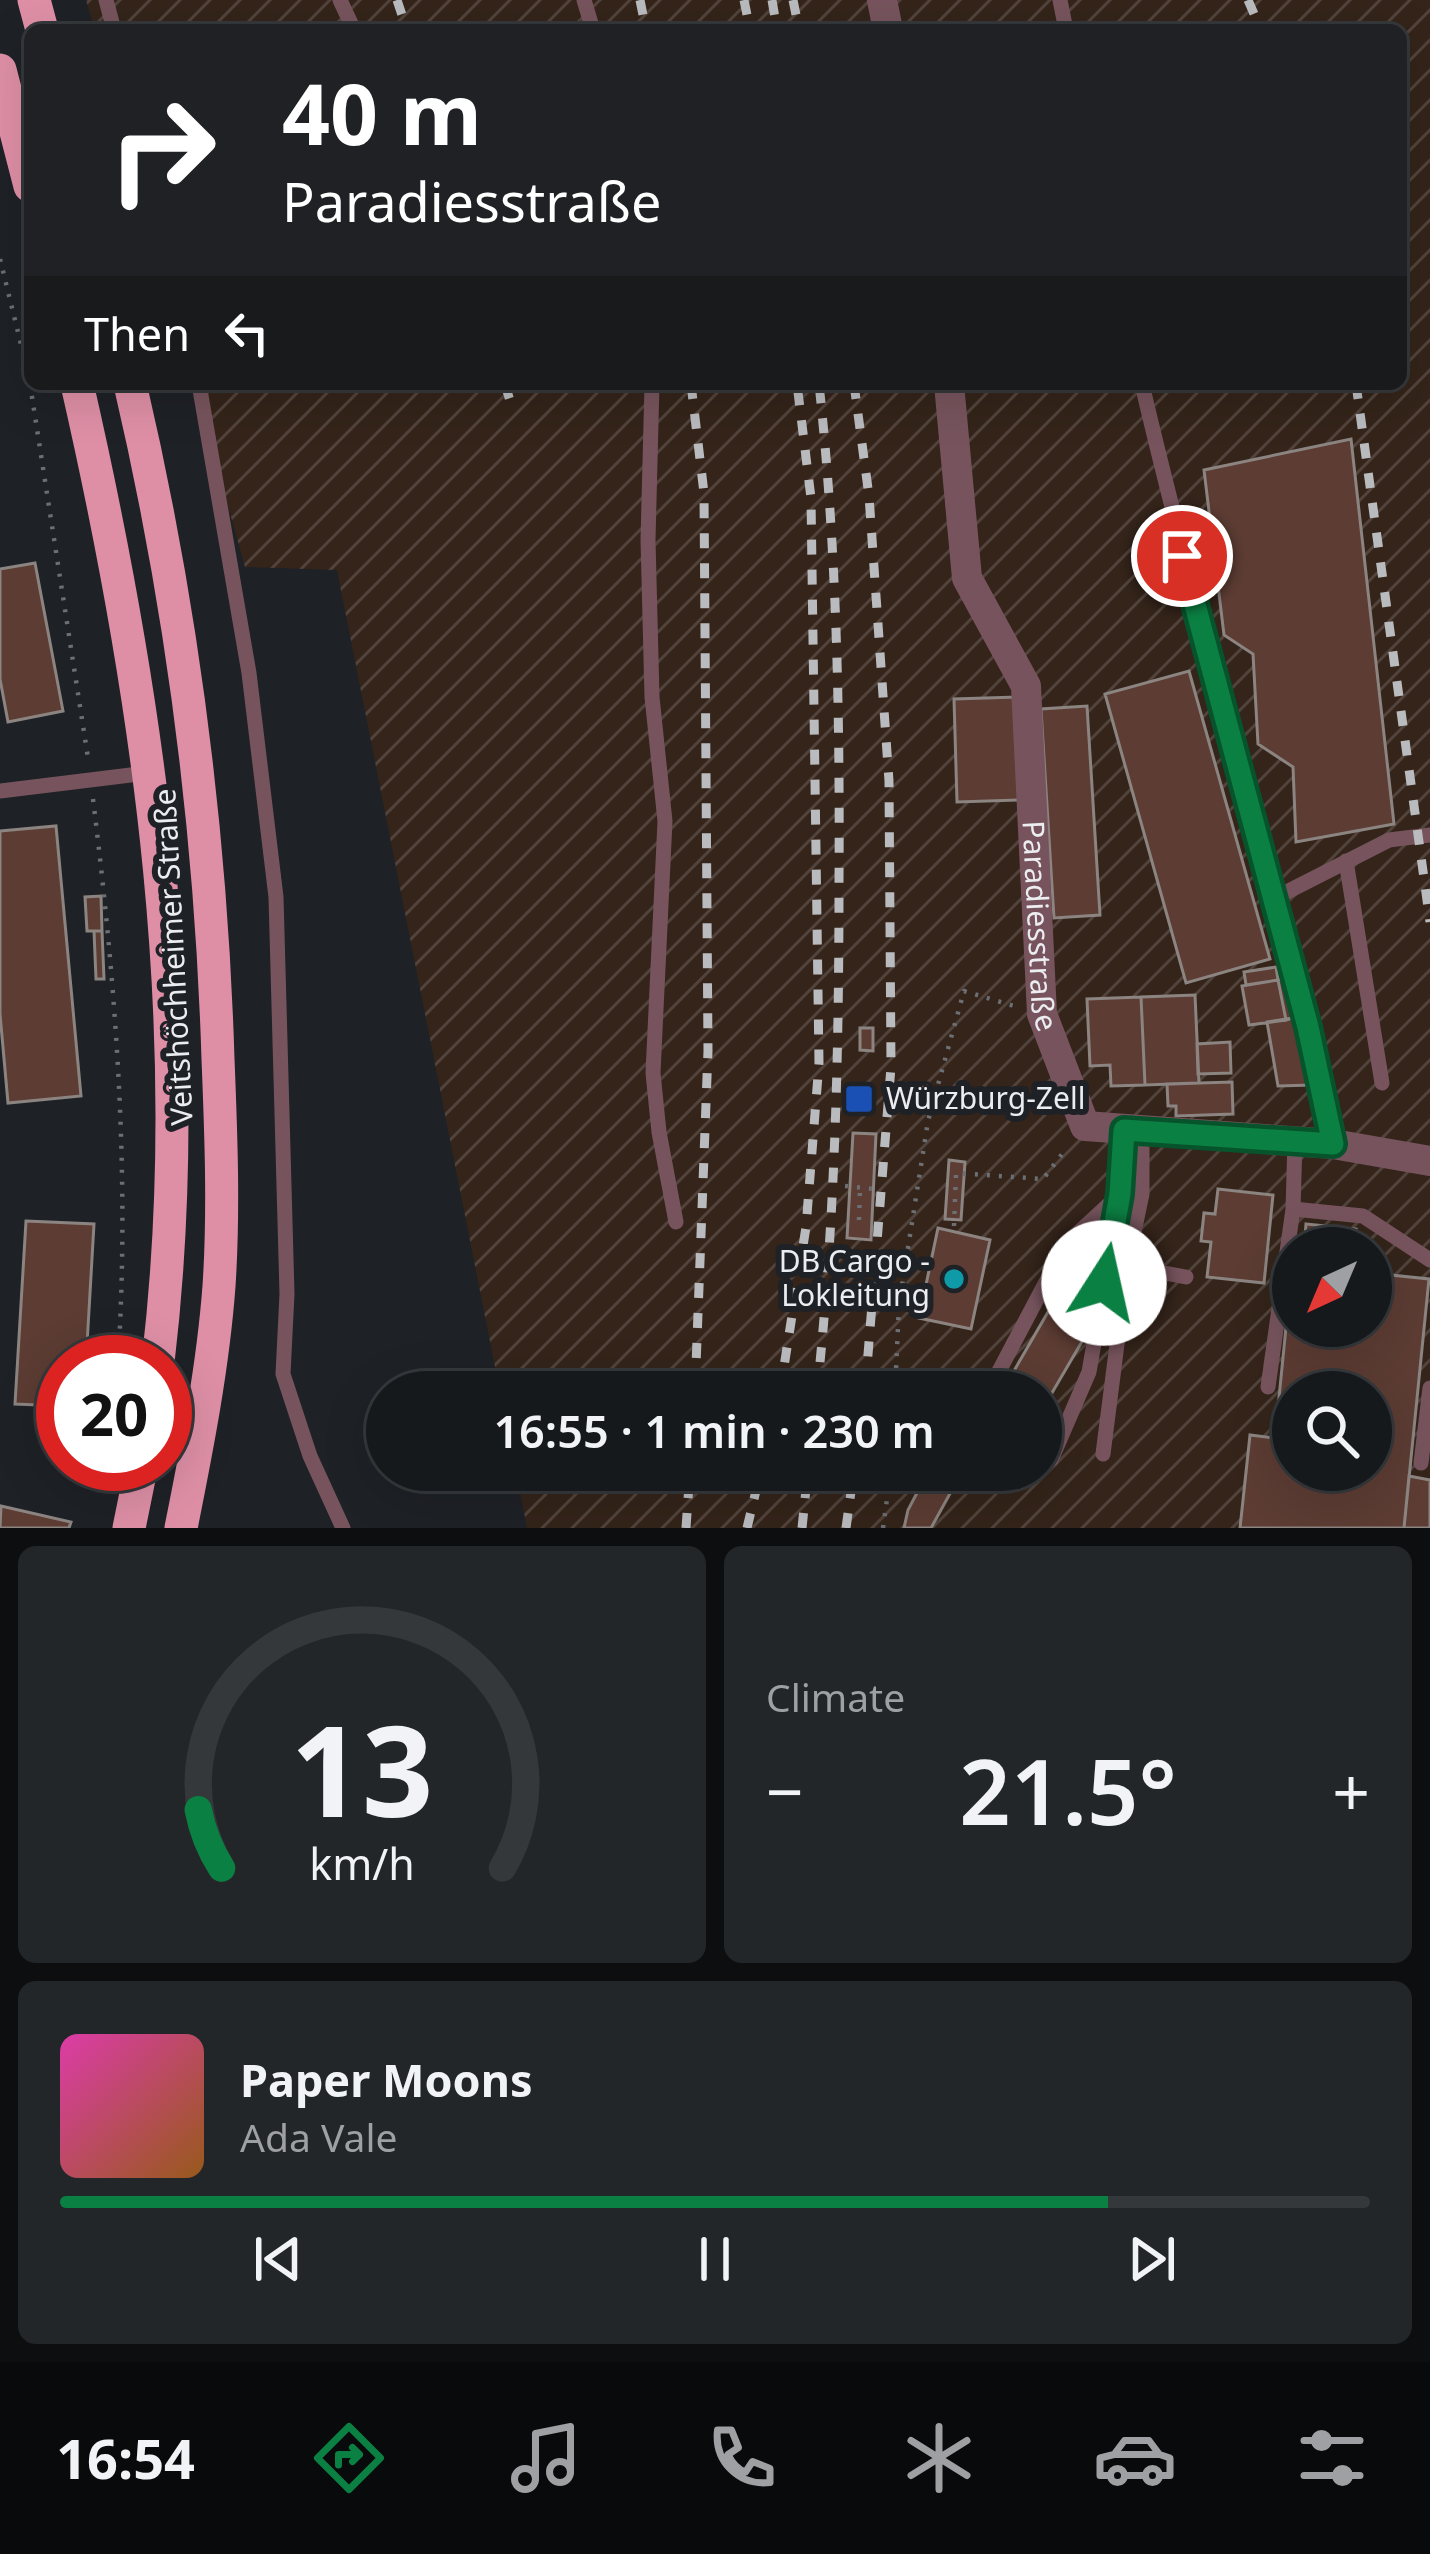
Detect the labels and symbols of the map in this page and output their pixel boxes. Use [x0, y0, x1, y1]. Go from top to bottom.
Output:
pin [1131, 505, 1233, 607]
street label: Veitshöchheimer Straße [143, 788, 202, 1126]
street label: Paradiesstraße [1014, 819, 1069, 1037]
place label: Würzburg-Zell [886, 1077, 1085, 1118]
marker: Würzburg-Zell [843, 1083, 875, 1115]
position arrow [1041, 1220, 1167, 1346]
north arrow [1272, 1227, 1392, 1347]
place label: DB Cargo - Lokleitung [779, 1240, 930, 1315]
marker: DB Cargo - Lokleitung [941, 1266, 967, 1292]
speed limit sign: 20 [36, 1335, 192, 1491]

